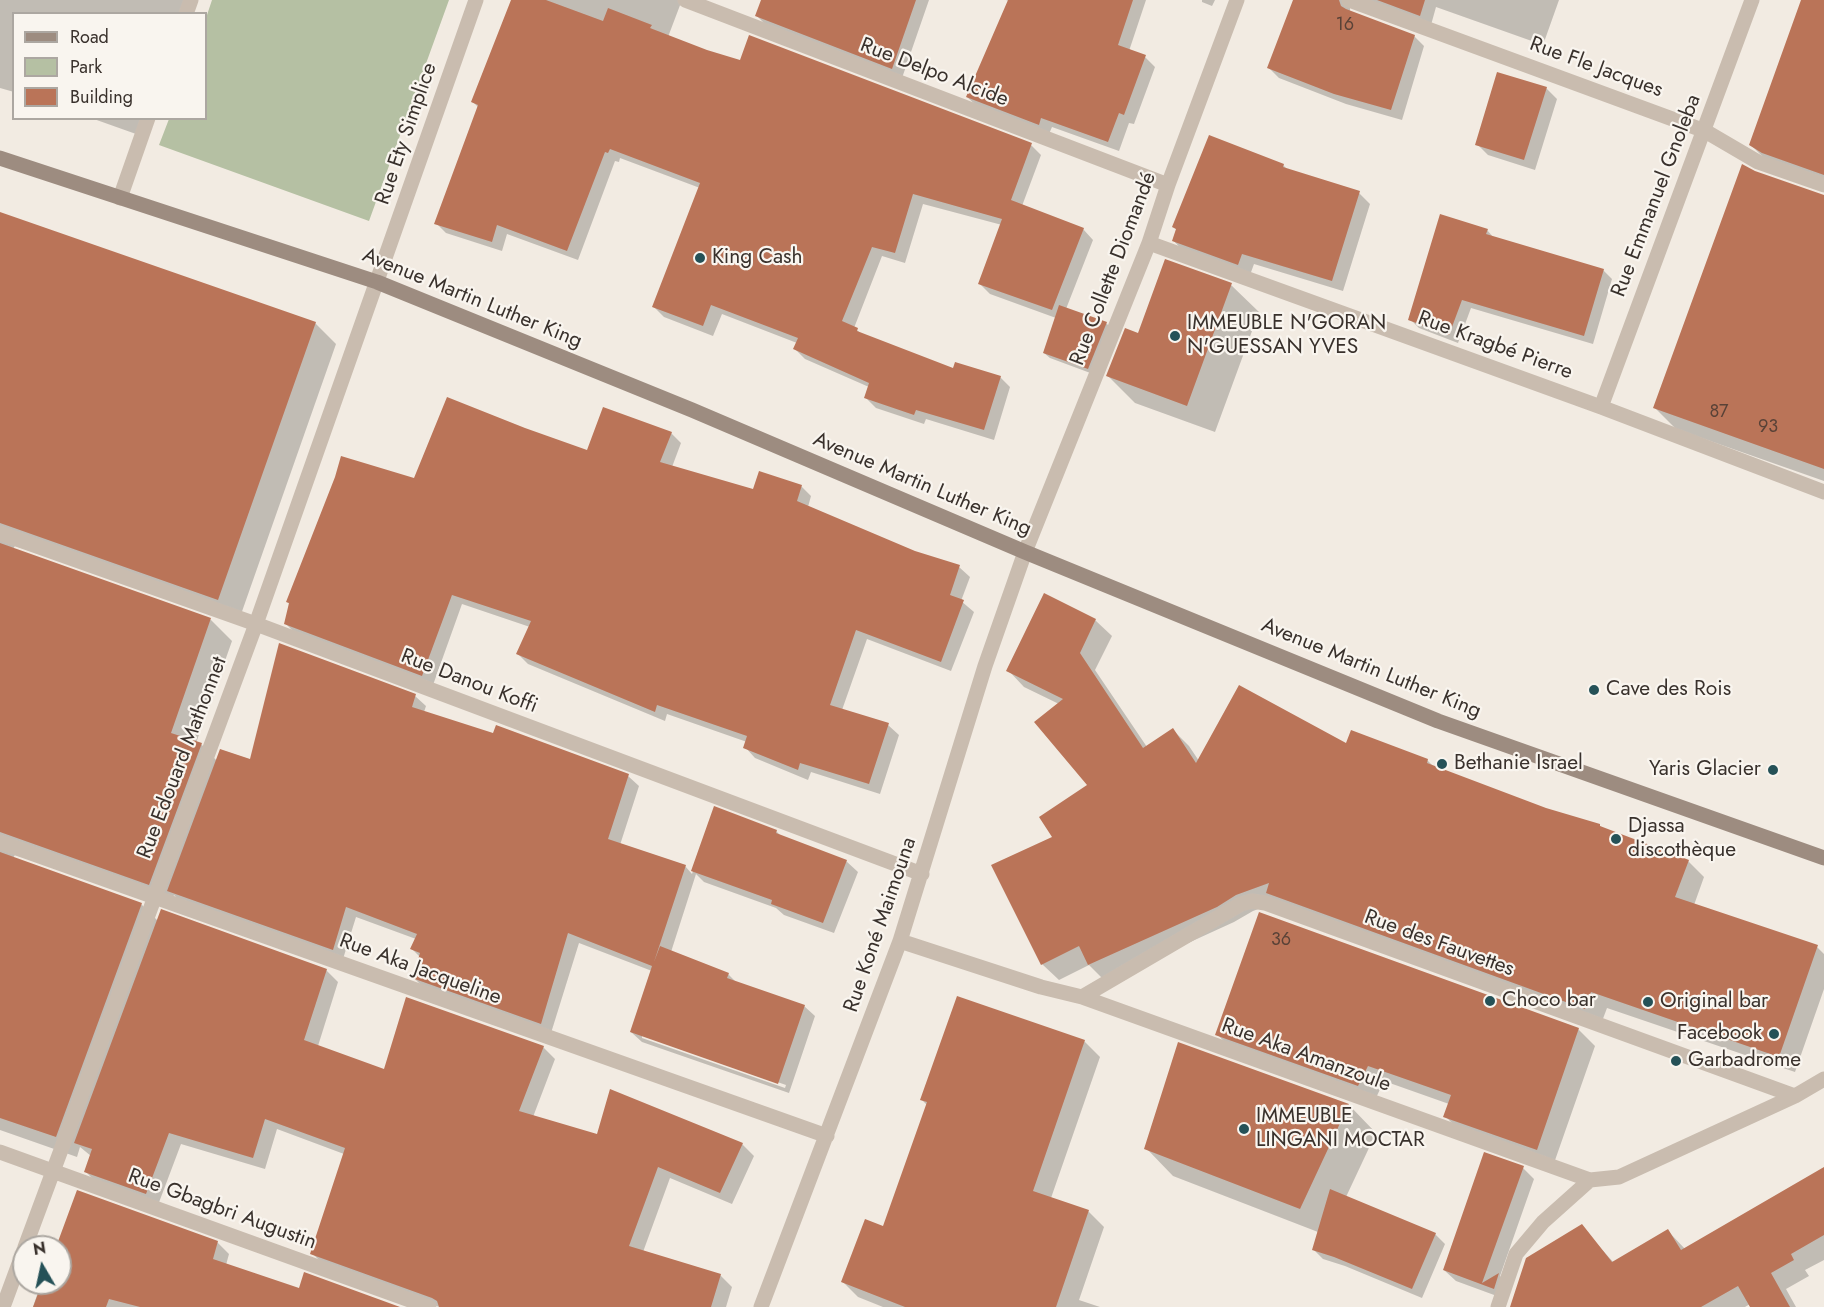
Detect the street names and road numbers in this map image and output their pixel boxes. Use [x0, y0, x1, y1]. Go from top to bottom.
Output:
street label: Rue Fle Jacques [1526, 32, 1666, 104]
street label: Rue Delpo Alcide [856, 33, 1012, 113]
street label: Rue Ety Simplice [371, 60, 443, 208]
street label: Rue Emmanuel Gnoleba [1607, 91, 1707, 301]
street label: Rue Collette Diomandé [1066, 169, 1162, 369]
street label: Avenue Martin Luther King [359, 243, 585, 355]
street label: Rue Kragbé Pierre [1414, 306, 1576, 386]
street label: Avenue Martin Luther King [809, 428, 1035, 542]
street label: Avenue Martin Luther King [1258, 613, 1484, 725]
street label: Rue Danou Koffi [397, 644, 541, 720]
street label: Rue Edouard Mathonnet [133, 654, 233, 862]
street label: Rue Koné Maimouna [839, 834, 923, 1016]
street label: Rue des Fauvettes [1361, 905, 1517, 983]
street label: Rue Aka Jacqueline [336, 929, 504, 1011]
street label: Rue Aka Amanzoule [1218, 1014, 1394, 1098]
street label: Rue Gbagbri Augustin [124, 1164, 320, 1256]

